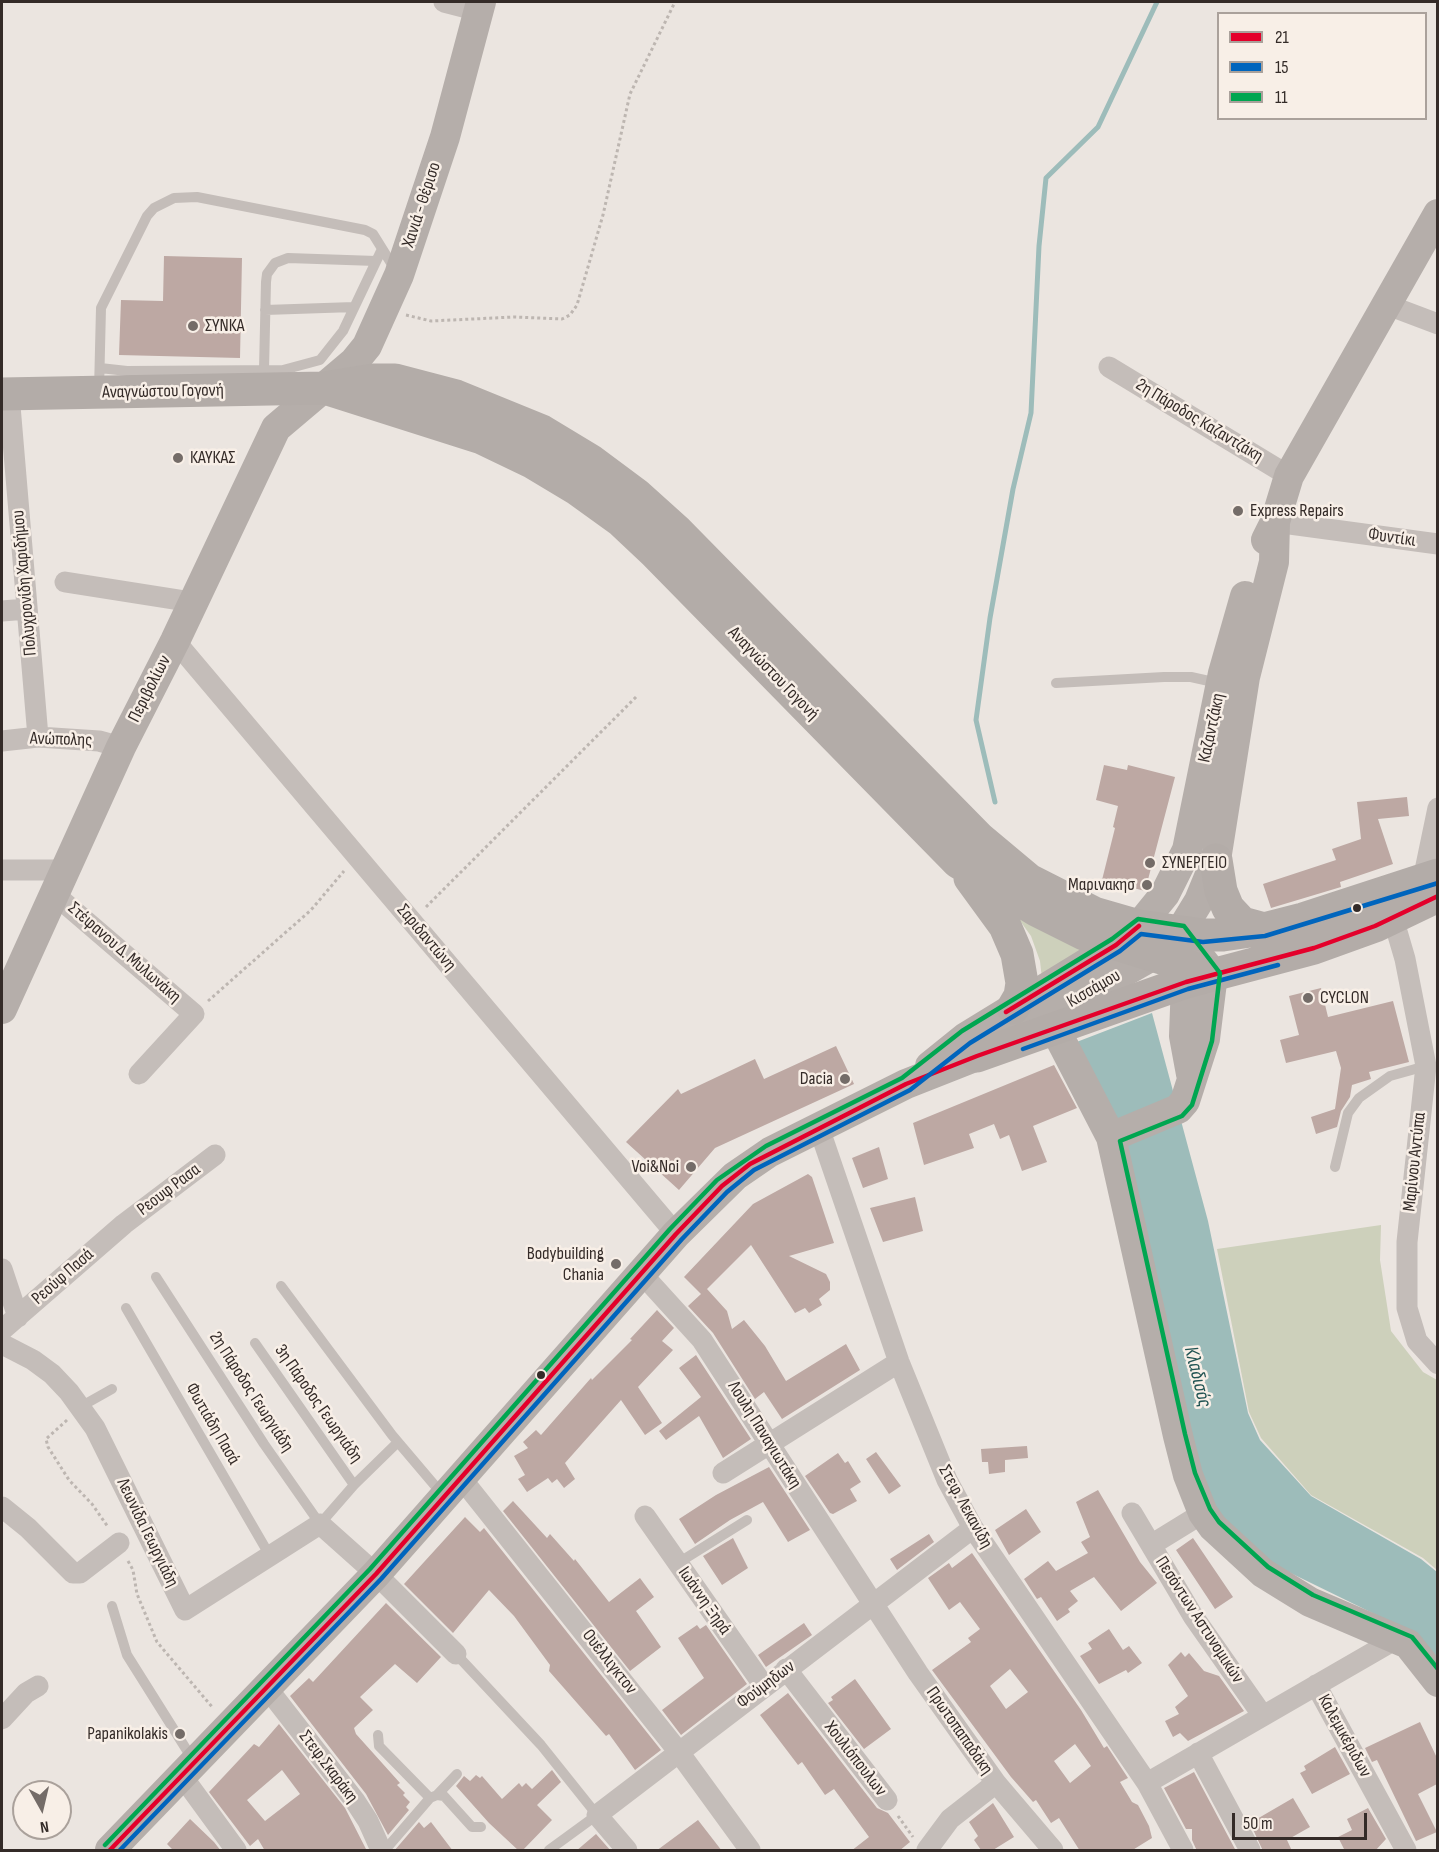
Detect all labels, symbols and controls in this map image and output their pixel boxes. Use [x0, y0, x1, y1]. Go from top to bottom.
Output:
legend [1217, 12, 1427, 120]
text: 21 [1275, 27, 1289, 48]
text: 15 [1275, 57, 1289, 78]
text: 11 [1275, 87, 1288, 108]
street label: Χανιά - Θέρισο [398, 160, 446, 250]
place label: ΣΥΝΚΑ [205, 315, 244, 337]
marker: ΣΥΝΚΑ [186, 319, 200, 333]
street label: 2η Πάροδος Καζαντζάκη [1131, 374, 1267, 468]
street label: Αναγνώστου Γογονή [102, 380, 224, 404]
place label: ΚΑΥΚΑΣ [190, 447, 235, 469]
marker: ΚΑΥΚΑΣ [171, 451, 185, 465]
place label: Express Repairs [1250, 500, 1344, 522]
marker: Express Repairs [1231, 504, 1245, 518]
street label: Πολυχρονίδη Χαριδήμου [8, 509, 42, 657]
street label: Φυντίκι [1367, 524, 1417, 552]
street label: Αναγνώστου Γογονή [723, 623, 823, 725]
street label: Περιβολίων [124, 652, 176, 726]
street label: Καζαντζάκη [1194, 691, 1230, 765]
street label: Ανώπολης [29, 728, 93, 752]
place label: ΣΥΝΕΡΓΕΙΟ [1162, 852, 1227, 874]
marker: ΣΥΝΕΡΓΕΙΟ [1143, 856, 1157, 870]
place label: Μαρινακησ [1068, 874, 1135, 896]
marker: Μαρινακησ [1140, 878, 1154, 892]
street label: Στέφανου Δ. Μυλωνάκη [63, 898, 185, 1008]
street label: Σαριδαντώνη [392, 900, 460, 976]
unlabelled marker [1351, 902, 1363, 914]
street label: Κισσάμου [1063, 965, 1125, 1013]
place label: CYCLON [1320, 987, 1369, 1009]
marker: CYCLON [1301, 991, 1315, 1005]
place label: Dacia [800, 1068, 833, 1090]
marker: Dacia [838, 1072, 852, 1086]
street label: Μαρίνου Αντύπα [1399, 1111, 1431, 1213]
place label: Voi&Noi [632, 1156, 679, 1178]
street label: Ρεουφ Ρασα [133, 1159, 205, 1221]
marker: Voi&Noi [684, 1160, 698, 1174]
place label: Bodybuilding Chania [527, 1243, 604, 1286]
street label: Ρεούφ Πασά [28, 1244, 98, 1310]
marker: Bodybuilding Chania [609, 1257, 623, 1271]
street label: 2η Πάροδος Γεωργιάδη [204, 1328, 298, 1456]
street label: 3η Πάροδος Γεωργιάδη [269, 1341, 367, 1467]
water label: Κλαδισός [1178, 1344, 1216, 1410]
unlabelled marker [535, 1369, 547, 1381]
street label: Λουλη Παναγιωτάκη [722, 1377, 806, 1493]
street label: Φωτιάδη Πασά [180, 1379, 244, 1469]
street label: Στεφ. Λεκανίδη [933, 1462, 997, 1552]
street label: Λεωνίδα Γεωργιάδη [111, 1475, 183, 1591]
street label: Πεσόντων Αστυνομικών [1150, 1553, 1248, 1687]
street label: Ιωάννη Ξηρά [673, 1563, 735, 1639]
street label: Ουέλλιγκτον [577, 1625, 641, 1699]
street label: Φούμηδων [733, 1656, 799, 1714]
street label: Πρωτοπαπαδάκη [921, 1683, 997, 1779]
street label: Καλεμικέριδων [1312, 1691, 1376, 1781]
street label: Χουλιόπουλων [819, 1717, 891, 1801]
place label: Papanikolakis [87, 1723, 168, 1745]
street label: Στεφ.Σκαράκη [294, 1726, 362, 1808]
marker: Papanikolakis [173, 1727, 187, 1741]
north arrow [12, 1780, 72, 1840]
scale bar [1235, 1801, 1370, 1839]
text: 50 m [1243, 1813, 1273, 1834]
text: N [39, 1816, 50, 1836]

